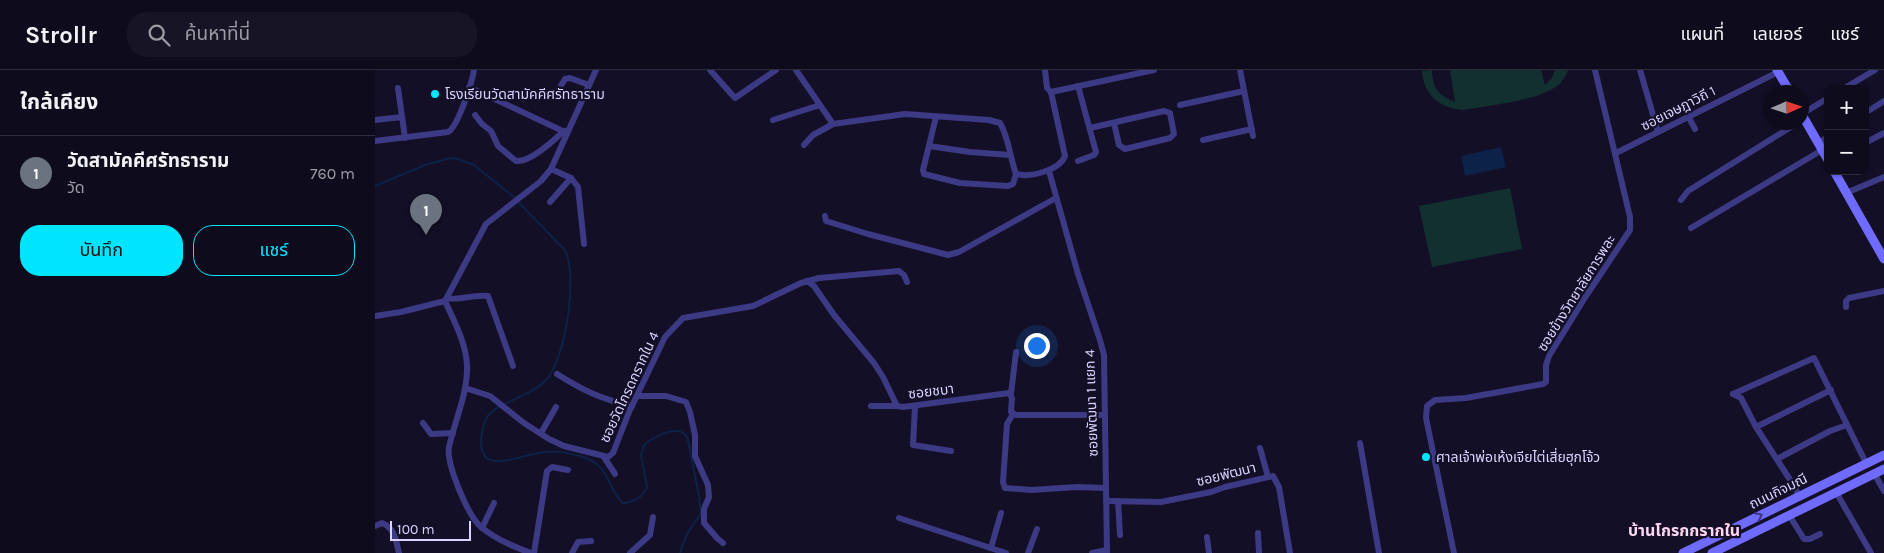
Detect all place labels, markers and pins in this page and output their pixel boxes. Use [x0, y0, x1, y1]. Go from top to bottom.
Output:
place label: โรงเรียนวัดสามัคคีศรัทธาราม [445, 86, 605, 103]
marker: โรงเรียนวัดสามัคคีศรัทธาราม [429, 88, 441, 100]
pin: 1 [410, 194, 442, 235]
place label: ศาลเจ้าพ่อเห้งเจียไต่เสี่ยฮุกโจ้ว [1436, 447, 1600, 466]
marker: ศาลเจ้าพ่อเห้งเจียไต่เสี่ยฮุกโจ้ว [1420, 451, 1432, 463]

